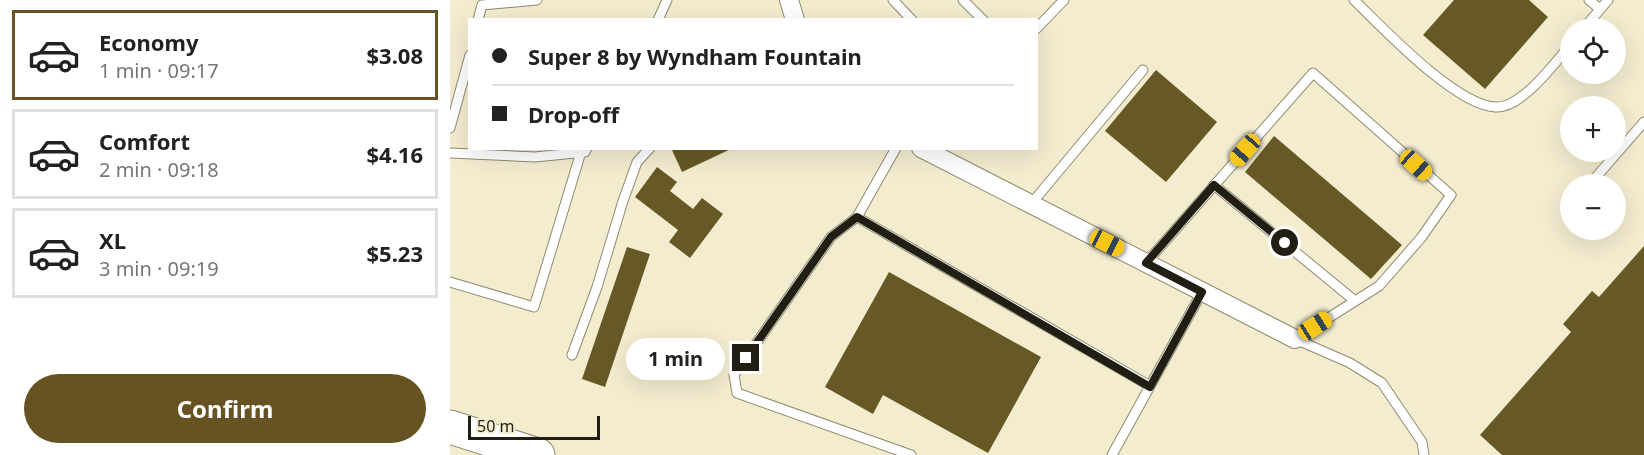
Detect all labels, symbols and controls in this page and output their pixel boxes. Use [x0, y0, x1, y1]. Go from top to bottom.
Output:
map controls [1560, 18, 1626, 240]
button: locate [1560, 18, 1626, 84]
text: Economy [99, 27, 198, 57]
icon: car [27, 28, 81, 82]
text: $3.08 [366, 40, 423, 70]
text: Super 8 by Wyndham Fountain [528, 41, 862, 71]
text: 1 min · 09:17 [99, 57, 219, 84]
button: + [1560, 96, 1626, 162]
text: Drop-off [528, 99, 619, 129]
text: Comfort [99, 126, 190, 156]
icon: car [27, 127, 81, 181]
car [1226, 131, 1264, 169]
text: $4.16 [366, 139, 423, 169]
car [1397, 146, 1435, 184]
text: 2 min · 09:18 [99, 156, 219, 183]
button: − [1560, 174, 1626, 240]
text: XL [99, 225, 126, 255]
icon: car [27, 226, 81, 280]
car [1087, 227, 1127, 259]
route start [1271, 229, 1298, 256]
text: $5.23 [366, 238, 423, 268]
text: 3 min · 09:19 [99, 255, 219, 282]
car [1295, 309, 1335, 343]
callout: 1 min [626, 337, 725, 379]
route end [732, 344, 759, 371]
text: 1 min [648, 345, 703, 372]
button: Confirm [24, 374, 426, 443]
scale bar [468, 413, 600, 440]
text: 50 m [477, 415, 514, 437]

